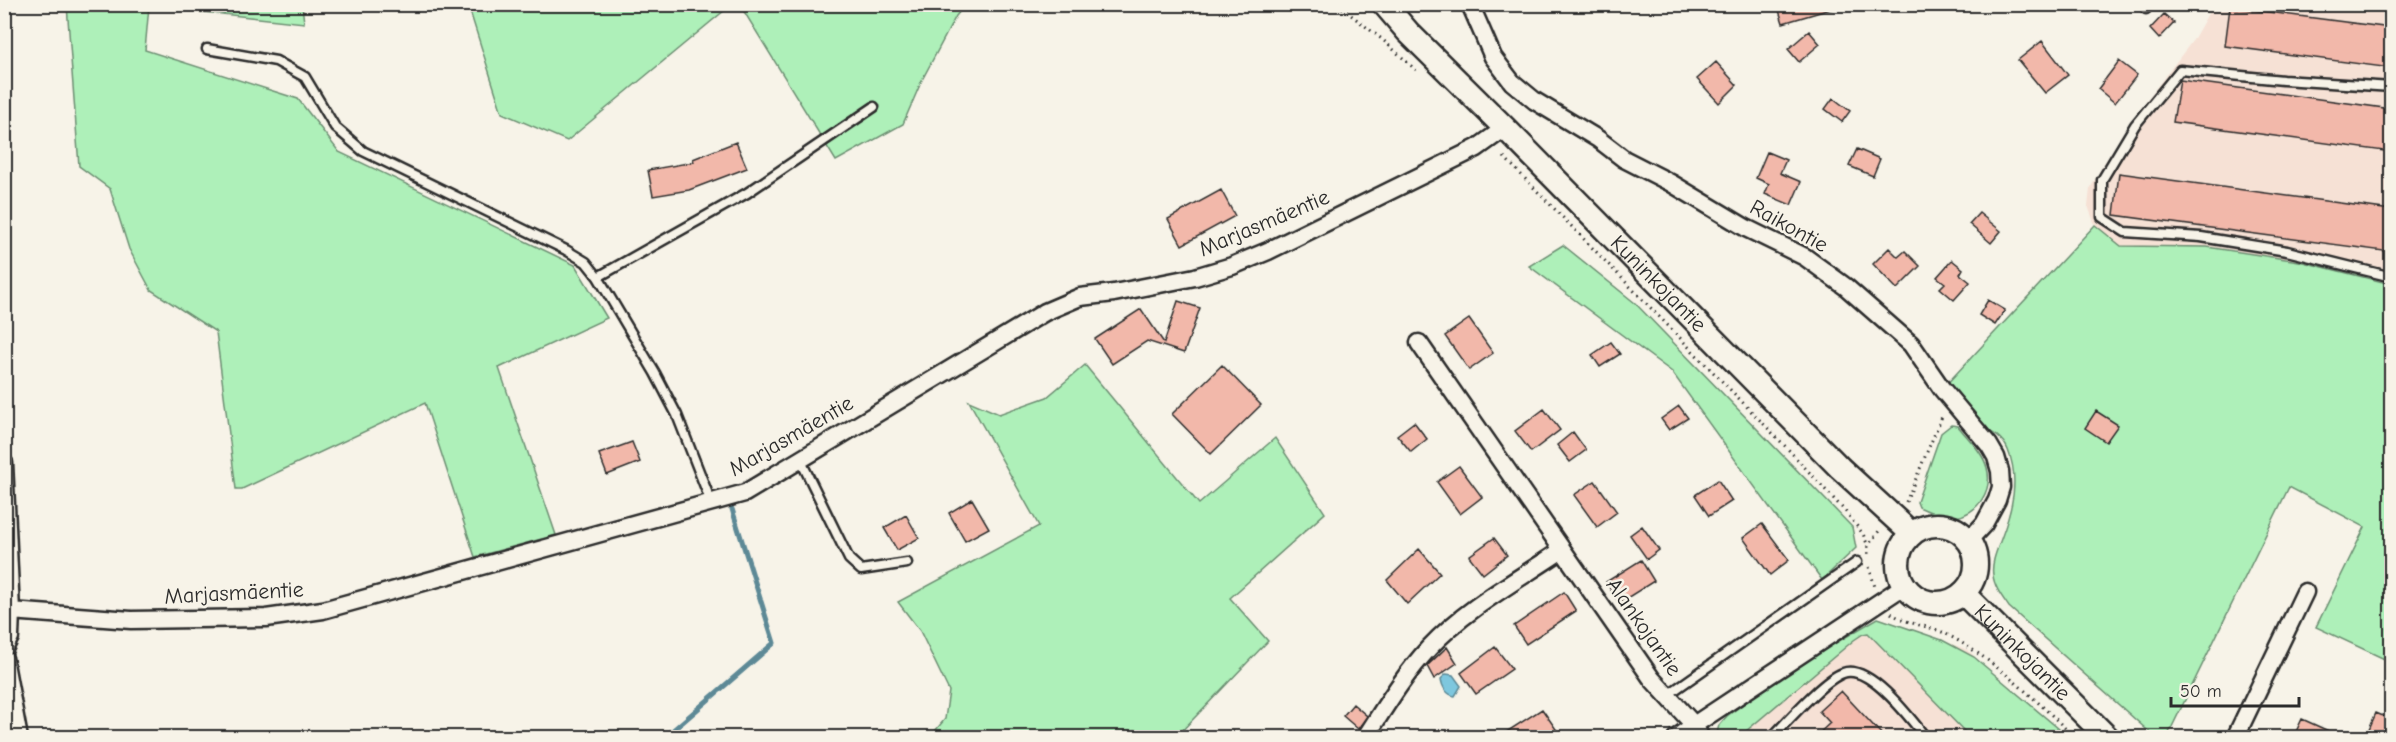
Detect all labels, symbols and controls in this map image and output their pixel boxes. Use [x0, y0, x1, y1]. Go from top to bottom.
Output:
street label: Marjasmäentie [1195, 184, 1333, 262]
street label: Raikontie [1745, 194, 1833, 258]
street label: Kuninkojantie [1605, 230, 1712, 338]
street label: Marjasmäentie [724, 390, 858, 482]
street label: Alankojantie [1601, 573, 1687, 681]
street label: Marjasmäentie [164, 576, 304, 610]
street label: Kuninkojantie [1969, 599, 2076, 706]
scale bar [2171, 670, 2298, 708]
text: 50 m [2180, 681, 2222, 702]

